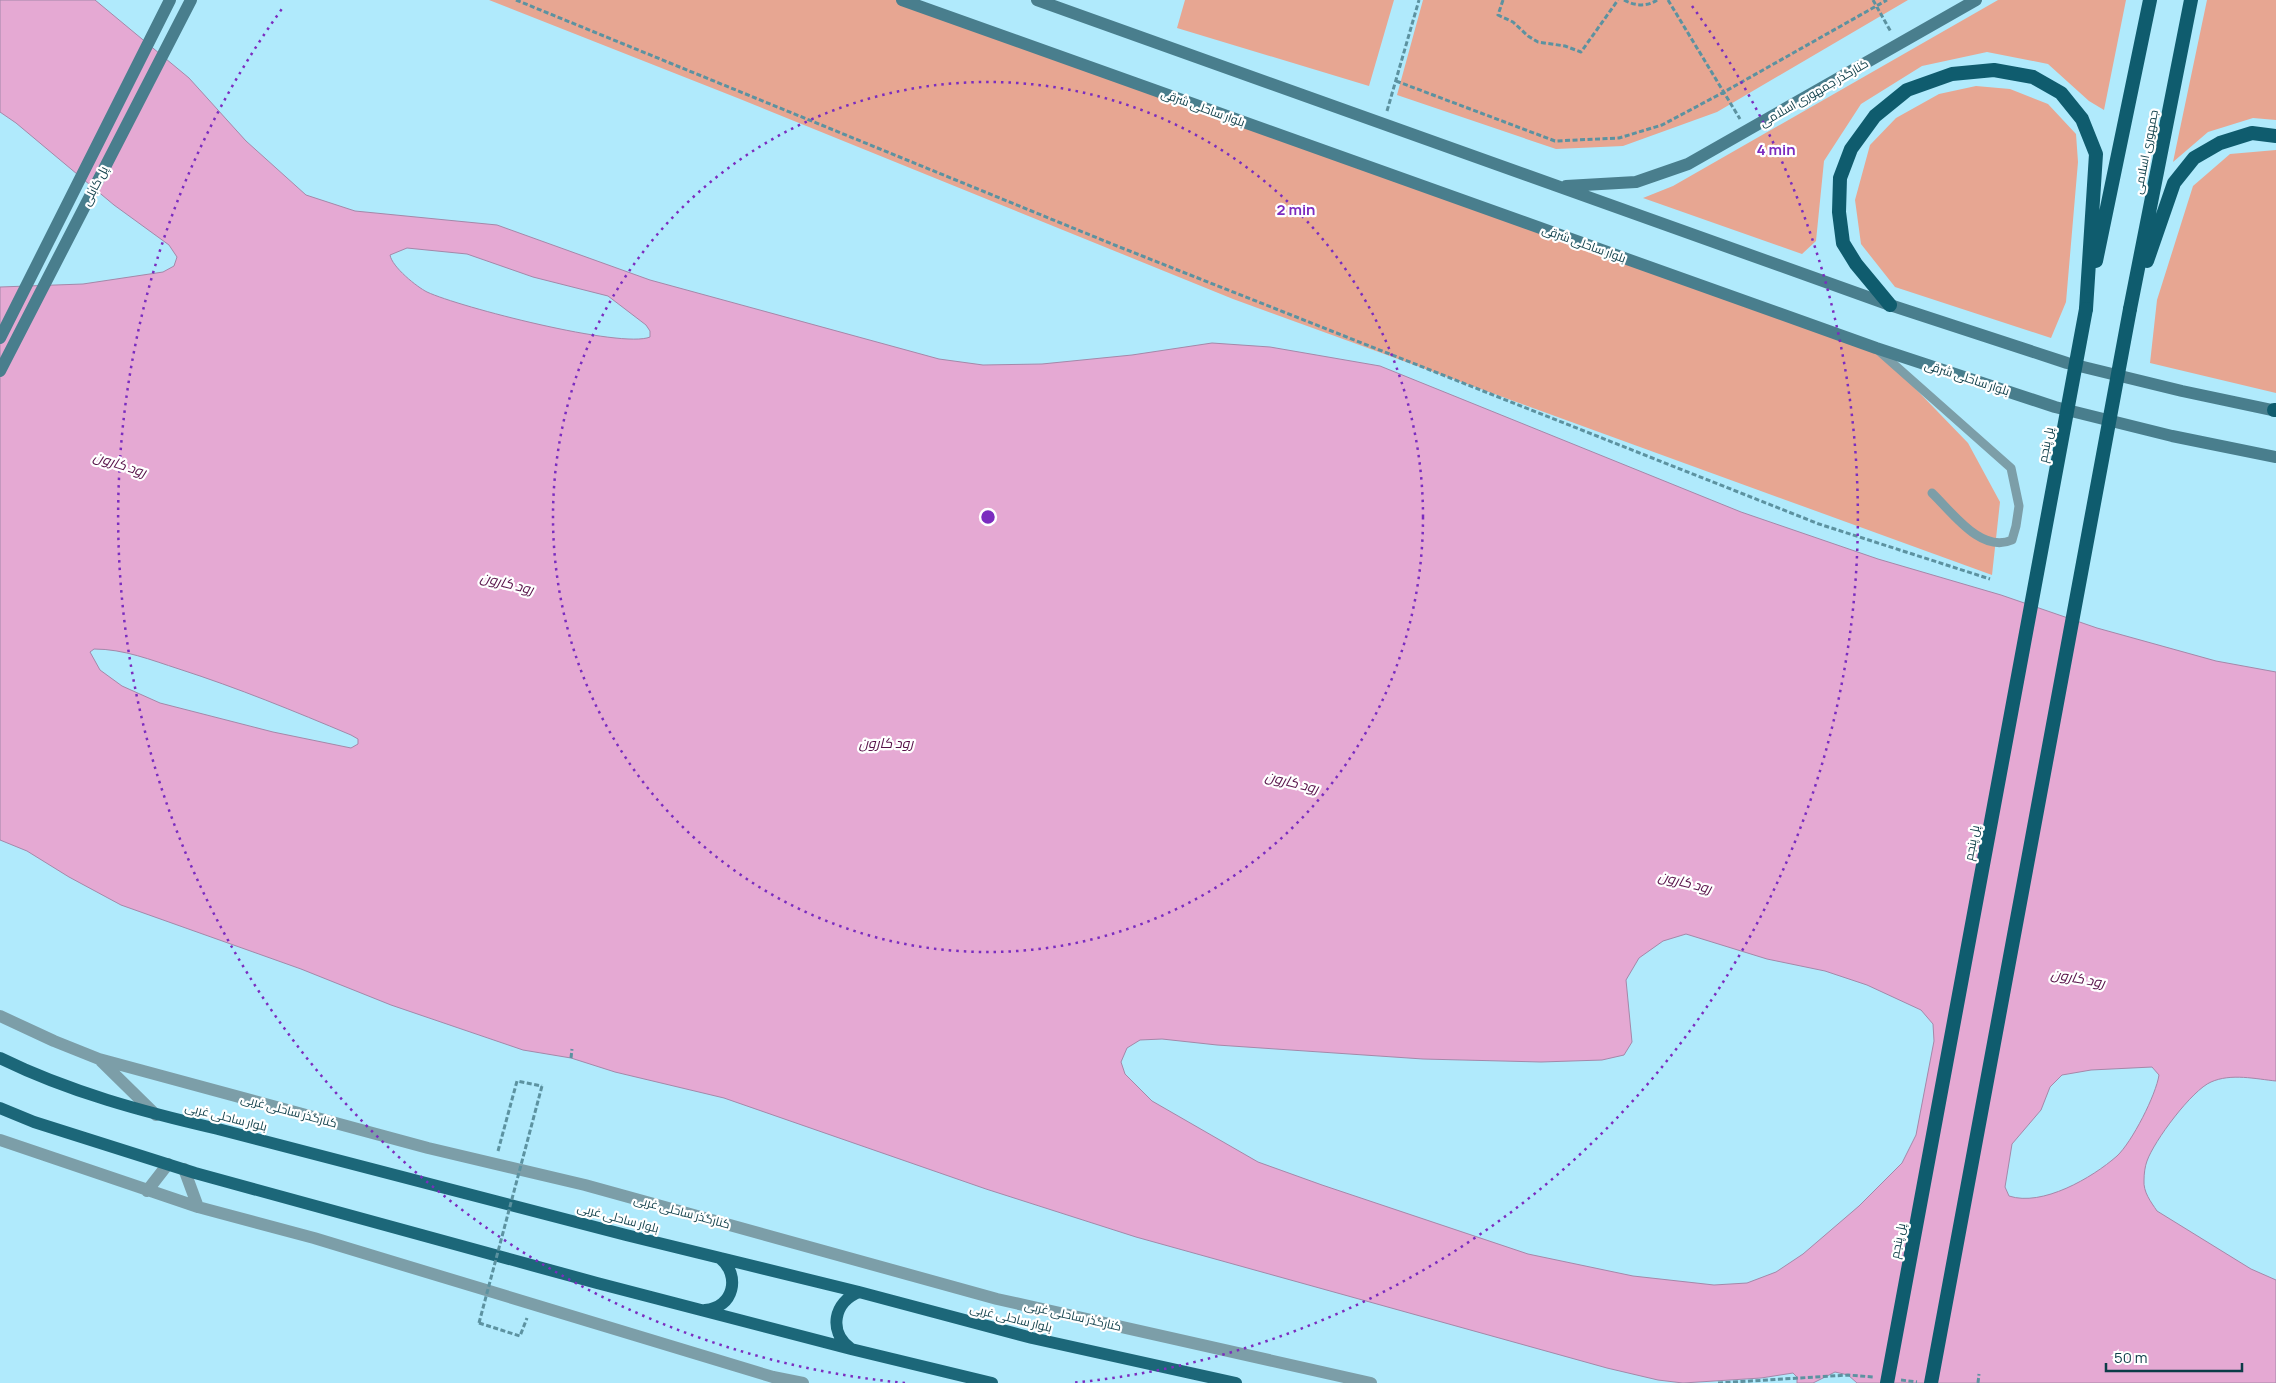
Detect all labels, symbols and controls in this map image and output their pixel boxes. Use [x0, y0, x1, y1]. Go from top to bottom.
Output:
street label: کنارگذر جمهوری اسلامی [1756, 54, 1871, 131]
street label: بلوار ساحلی شرقی [1159, 84, 1248, 131]
street label: جمهوری اسلامی [2129, 108, 2162, 195]
text: 4 min [1756, 139, 1796, 160]
street label: پل کابلی [77, 162, 113, 209]
text: 2 min [1276, 199, 1316, 220]
street label: بلوار ساحلی شرقی [1540, 220, 1629, 267]
street label: بلوار ساحلی شرقی [1923, 356, 2012, 399]
street label: پل پنجم [2034, 425, 2058, 464]
water label: رود کارون [91, 446, 150, 481]
centre of rings [979, 508, 997, 526]
water label: رود کارون [478, 567, 537, 599]
water label: رود کارون [859, 733, 915, 752]
water label: رود کارون [1263, 766, 1322, 798]
street label: پل پنجم [1960, 823, 1984, 862]
water label: رود کارون [1656, 866, 1715, 898]
water label: رود کارون [2050, 963, 2108, 992]
street label: کنارگذر ساحلی غربی [239, 1089, 339, 1132]
street label: بلوار ساحلی غربی [183, 1098, 269, 1135]
street label: کنارگذر ساحلی غربی [632, 1190, 732, 1233]
street label: بلوار ساحلی غربی [575, 1198, 661, 1237]
street label: پل پنجم [1886, 1221, 1910, 1260]
street label: کنارگذر ساحلی غربی [1023, 1296, 1123, 1335]
street label: بلوار ساحلی غربی [968, 1299, 1054, 1336]
scale bar [2106, 1340, 2242, 1372]
text: 50 m [2114, 1347, 2148, 1368]

